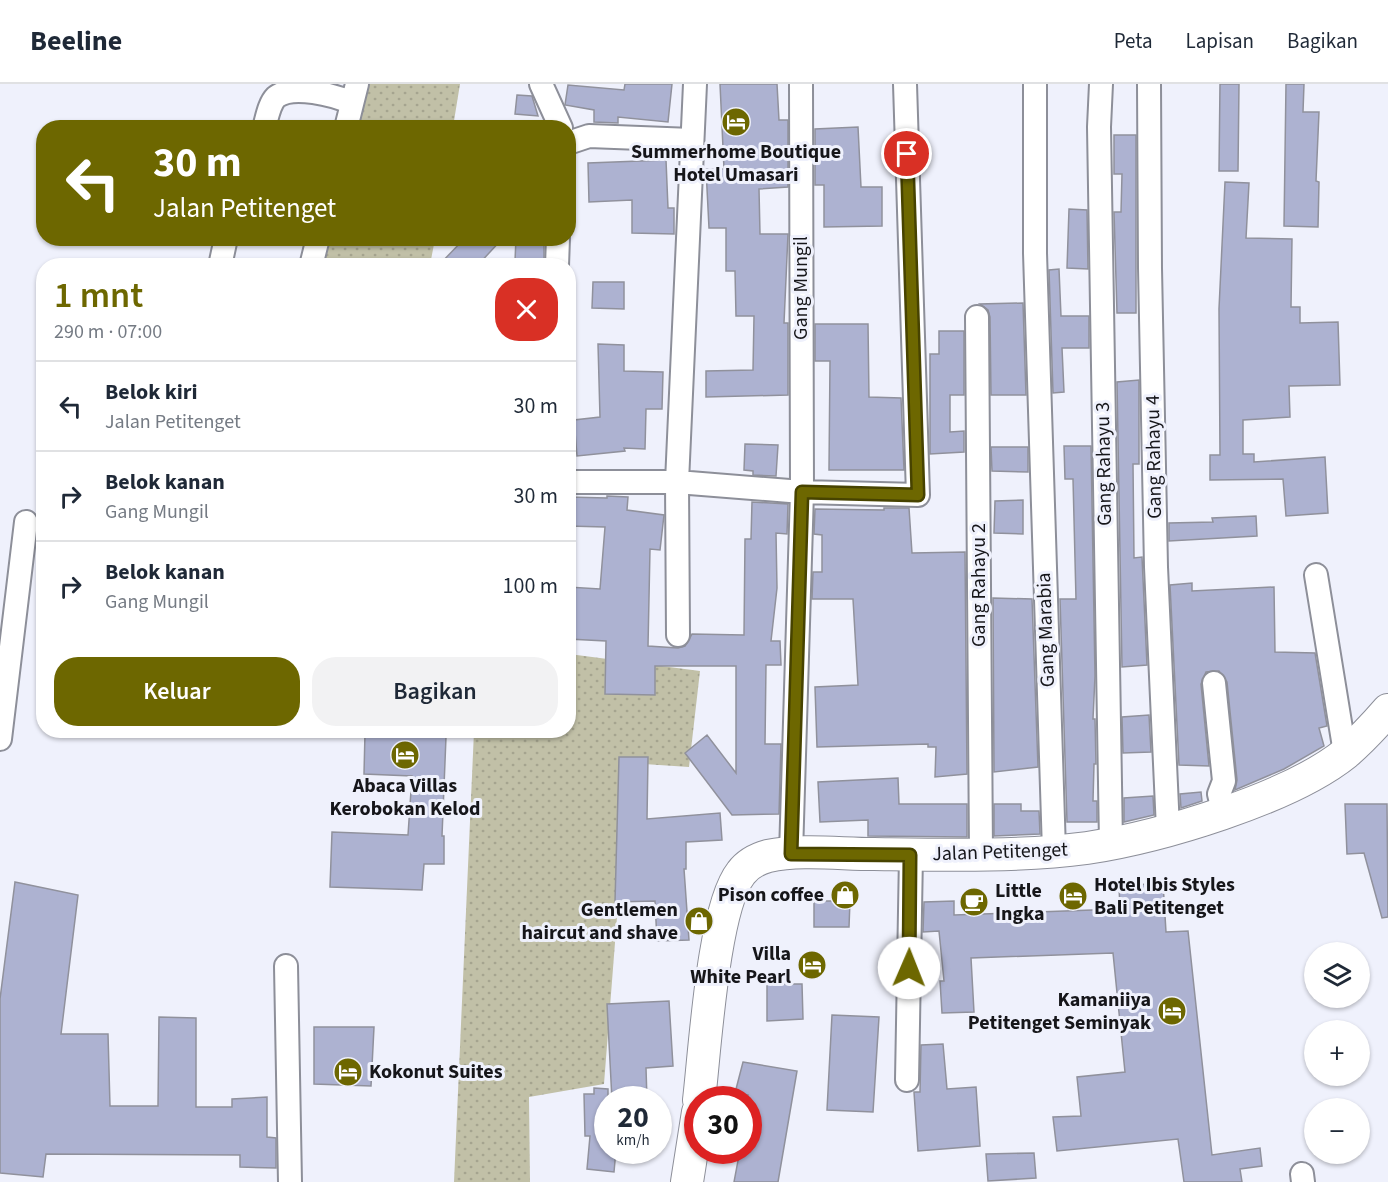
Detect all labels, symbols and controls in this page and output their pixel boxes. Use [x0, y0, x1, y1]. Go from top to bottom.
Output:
text: Beeline [30, 21, 122, 61]
text: Peta [1114, 26, 1153, 56]
text: Lapisan [1186, 26, 1254, 56]
text: Bagikan [1287, 26, 1358, 56]
hotel icon: Summerhome Boutique Hotel Umasari [720, 106, 752, 138]
pin [881, 128, 932, 179]
text: 30 m [153, 133, 242, 193]
icon: arrive [890, 137, 923, 170]
place label: Summerhome Boutique Hotel Umasari [631, 138, 841, 189]
icon: left [54, 144, 132, 222]
text: Jalan Petitenget [153, 189, 336, 228]
street label: Gang Mungil [787, 236, 815, 340]
text: 1 mnt [54, 270, 143, 321]
button: close [495, 278, 558, 341]
text: 290 m · 07:00 [54, 318, 162, 346]
text: Belok kiri [105, 376, 198, 408]
icon: left [54, 390, 87, 423]
text: 30 m [513, 390, 558, 422]
street label: Gang Rahayu 4 [1139, 395, 1169, 519]
street label: Gang Rahayu 3 [1089, 402, 1119, 526]
text: Jalan Petitenget [105, 408, 241, 436]
text: Belok kanan [105, 466, 225, 498]
icon: right [54, 480, 87, 513]
text: 30 m [513, 480, 558, 512]
text: Gang Mungil [105, 498, 209, 526]
street label: Gang Rahayu 2 [965, 523, 993, 647]
text: Belok kanan [105, 556, 225, 588]
icon: right [54, 570, 87, 603]
text: 100 m [503, 570, 558, 602]
street label: Gang Marabia [1030, 572, 1062, 688]
text: Gang Mungil [105, 588, 209, 616]
button: Keluar [54, 657, 300, 726]
button: Bagikan [312, 657, 558, 726]
hotel icon: Abaca Villas Kerobokan Kelod [389, 739, 421, 771]
place label: Abaca Villas Kerobokan Kelod [329, 772, 481, 823]
street label: Jalan Petitenget [932, 836, 1069, 868]
place label: Hotel Ibis Styles Bali Petitenget [1094, 871, 1235, 922]
place label: Little Ingka [995, 877, 1044, 928]
shop icon: Pison coffee [829, 879, 861, 911]
hotel icon: Hotel Ibis Styles Bali Petitenget [1057, 880, 1089, 912]
place label: Pison coffee [718, 881, 824, 909]
cafe icon: Little Ingka [958, 886, 990, 918]
place label: Gentlemen haircut and shave [521, 896, 678, 947]
shop icon: Gentlemen haircut and shave [683, 905, 715, 937]
position arrow [877, 936, 941, 1000]
place label: Villa White Pearl [690, 940, 791, 991]
map controls [1304, 942, 1370, 1164]
button: layers [1304, 942, 1370, 1008]
hotel icon: Villa White Pearl [796, 949, 828, 981]
place label: Kamaniiya Petitenget Seminyak [968, 986, 1151, 1037]
hotel icon: Kamaniiya Petitenget Seminyak [1156, 995, 1188, 1027]
button: + [1304, 1020, 1370, 1086]
hotel icon: Kokonut Suites [332, 1056, 364, 1088]
place label: Kokonut Suites [369, 1058, 503, 1086]
speed limit sign: 30 [684, 1086, 762, 1164]
text: 20 [617, 1096, 649, 1139]
button: − [1304, 1098, 1370, 1164]
text: km/h [616, 1130, 650, 1151]

